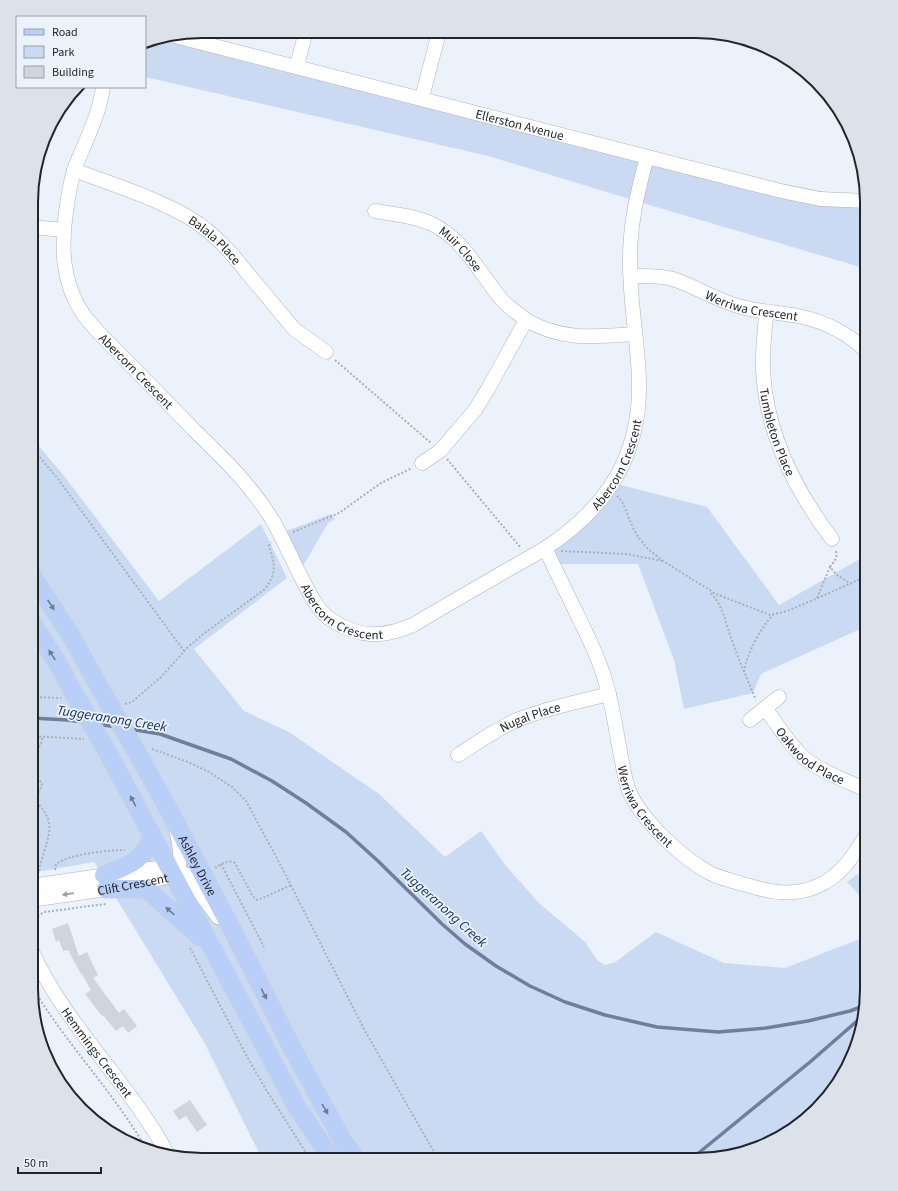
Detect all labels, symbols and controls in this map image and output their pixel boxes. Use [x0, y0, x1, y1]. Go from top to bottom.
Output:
legend [16, 16, 146, 88]
text: Road [52, 24, 78, 41]
text: Park [52, 44, 74, 61]
text: Building [52, 64, 94, 81]
street label: Ellerston Avenue [473, 105, 566, 145]
street label: Balala Place [185, 211, 245, 269]
street label: Muir Close [435, 222, 486, 276]
street label: Werriwa Crescent [702, 286, 800, 326]
street label: Abercorn Crescent [94, 330, 177, 414]
street label: Tumbleton Place [755, 387, 799, 479]
street label: Abercorn Crescent [588, 417, 646, 514]
street label: Abercorn Crescent [296, 581, 385, 644]
one-way arrow [48, 599, 55, 611]
one-way arrow [48, 650, 56, 660]
street label: Nugal Place [497, 698, 563, 737]
water label: Tuggeranong Creek [55, 700, 169, 738]
street label: Oakwood Place [771, 724, 847, 789]
street label: Werriwa Crescent [613, 764, 677, 852]
one-way arrow [130, 795, 137, 807]
street label: Ashley Drive [174, 832, 221, 899]
water label: Tuggeranong Creek [395, 863, 492, 953]
street label: Clift Crescent [96, 869, 170, 900]
one-way arrow [62, 891, 75, 897]
one-way arrow [165, 906, 176, 915]
one-way arrow [261, 989, 267, 1000]
street label: Hemmings Crescent [57, 1004, 137, 1102]
one-way arrow [321, 1103, 328, 1115]
scale bar [18, 1149, 101, 1175]
text: 50 m [24, 1155, 48, 1172]

